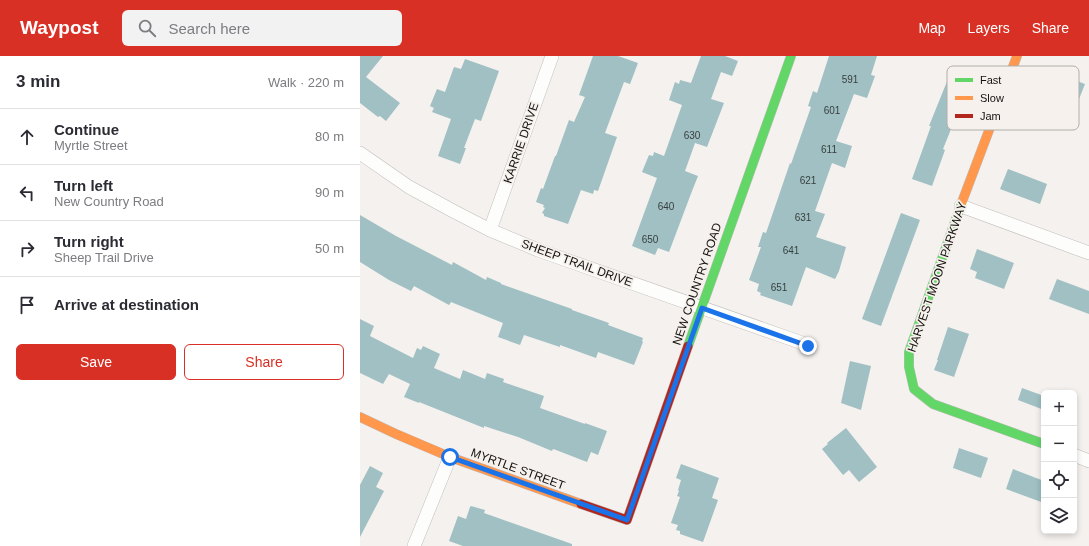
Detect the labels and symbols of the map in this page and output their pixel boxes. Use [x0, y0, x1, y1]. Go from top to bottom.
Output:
legend [947, 66, 1079, 130]
house number: 591 [842, 74, 859, 85]
text: Fast [980, 74, 1001, 86]
text: Slow [980, 92, 1004, 104]
street label: KARRIE DRIVE [501, 101, 541, 185]
house number: 601 [824, 105, 841, 116]
text: Jam [980, 110, 1001, 122]
house number: 630 [684, 130, 701, 141]
house number: 611 [821, 144, 837, 155]
house number: 621 [800, 175, 817, 186]
street label: HARVEST MOON PARKWAY [905, 200, 969, 354]
house number: 640 [658, 201, 675, 212]
house number: 631 [795, 212, 812, 223]
street label: NEW COUNTRY ROAD [670, 221, 725, 347]
house number: 650 [642, 234, 659, 245]
street label: SHEEP TRAIL DRIVE [520, 236, 634, 290]
house number: 641 [783, 245, 800, 256]
house number: 651 [771, 282, 788, 293]
route end [799, 337, 817, 355]
street label: MYRTLE STREET [469, 445, 568, 493]
route start [441, 448, 459, 466]

